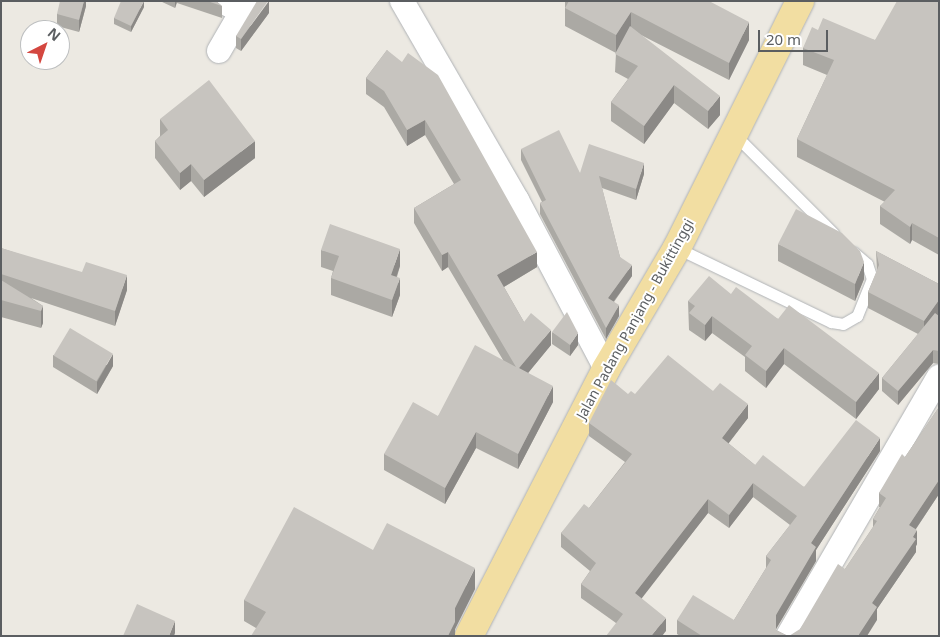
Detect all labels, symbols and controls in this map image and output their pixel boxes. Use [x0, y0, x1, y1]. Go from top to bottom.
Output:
north arrow [20, 20, 70, 70]
scale bar [760, 20, 830, 52]
text: N [44, 23, 65, 45]
text: 20 m [766, 29, 801, 49]
street label: Jalan Padang Panjang - Bukittinggi [573, 216, 697, 422]

